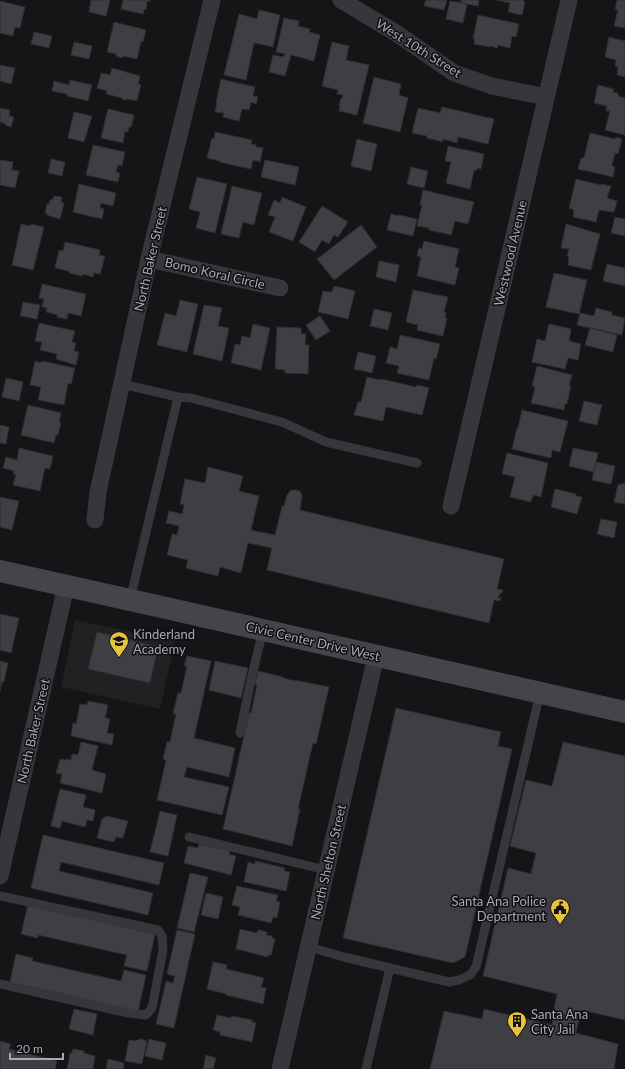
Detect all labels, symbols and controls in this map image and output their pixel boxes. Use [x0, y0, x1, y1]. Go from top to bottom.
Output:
street label: West 10th Street [373, 15, 465, 81]
street label: Westwood Avenue [490, 198, 530, 307]
street label: North Baker Street [130, 205, 170, 313]
street label: Bomo Koral Circle [163, 254, 267, 292]
street label: Civic Center Drive West [244, 618, 382, 664]
place label: Kinderland Academy [133, 626, 195, 657]
school or university icon: Kinderland Academy [108, 630, 130, 658]
street label: North Baker Street [13, 677, 53, 785]
street label: North Shelton Street [307, 802, 349, 921]
place label: Santa Ana Police Department [452, 893, 546, 924]
public building icon: Santa Ana Police Department [549, 897, 571, 925]
place label: Santa Ana City Jail [531, 1006, 588, 1037]
building icon: Santa Ana City Jail [506, 1010, 528, 1038]
scale bar [10, 1035, 63, 1061]
text: 20 m [16, 1041, 43, 1056]

